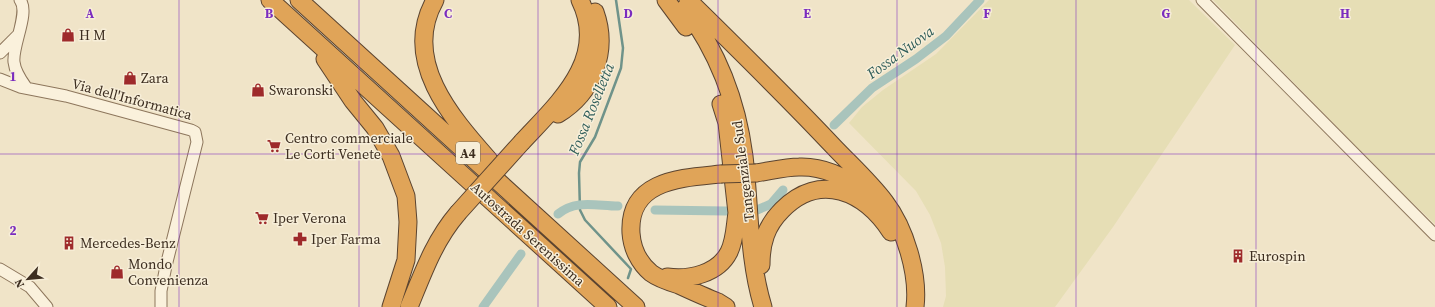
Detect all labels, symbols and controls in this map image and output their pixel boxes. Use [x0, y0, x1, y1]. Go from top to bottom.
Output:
text: A [86, 5, 95, 22]
text: B [265, 5, 274, 22]
text: C [444, 5, 452, 22]
text: D [623, 5, 633, 22]
text: E [803, 5, 811, 22]
text: F [983, 5, 991, 22]
text: G [1162, 5, 1171, 22]
text: H [1340, 5, 1350, 22]
water label: Fossa Nuova [861, 20, 938, 84]
place label: H M [79, 25, 106, 45]
shop icon: H M [60, 27, 76, 43]
water label: Fossa Roselletta [563, 60, 619, 159]
text: 1 [9, 68, 17, 85]
place label: Zara [141, 68, 170, 88]
shop icon: Zara [122, 70, 138, 86]
street label: Via dell'Informatica [70, 73, 195, 125]
place label: Swaronski [269, 80, 333, 100]
shop icon: Swaronski [250, 82, 266, 98]
street label: Tangenziale Sud [727, 119, 759, 223]
place label: Centro commerciale Le Corti Venete [285, 128, 413, 164]
supermarket icon: Centro commerciale Le Corti Venete [266, 138, 282, 154]
road number: A4 [456, 142, 480, 164]
street label: Autostrada Serenissima [467, 177, 590, 291]
place label: Iper Verona [273, 208, 347, 228]
supermarket icon: Iper Verona [254, 210, 270, 226]
text: 2 [9, 222, 17, 239]
place label: Iper Farma [311, 229, 381, 249]
pharmacy icon: Iper Farma [292, 231, 308, 247]
place label: Mercedes-Benz [80, 233, 176, 253]
building icon: Mercedes-Benz [61, 235, 77, 251]
place label: Eurospin [1249, 246, 1306, 266]
building icon: Eurospin [1230, 248, 1246, 264]
place label: Mondo Convenienza [128, 254, 209, 290]
north arrow [8, 259, 48, 299]
shop icon: Mondo Convenienza [109, 264, 125, 280]
text: N [11, 276, 28, 290]

